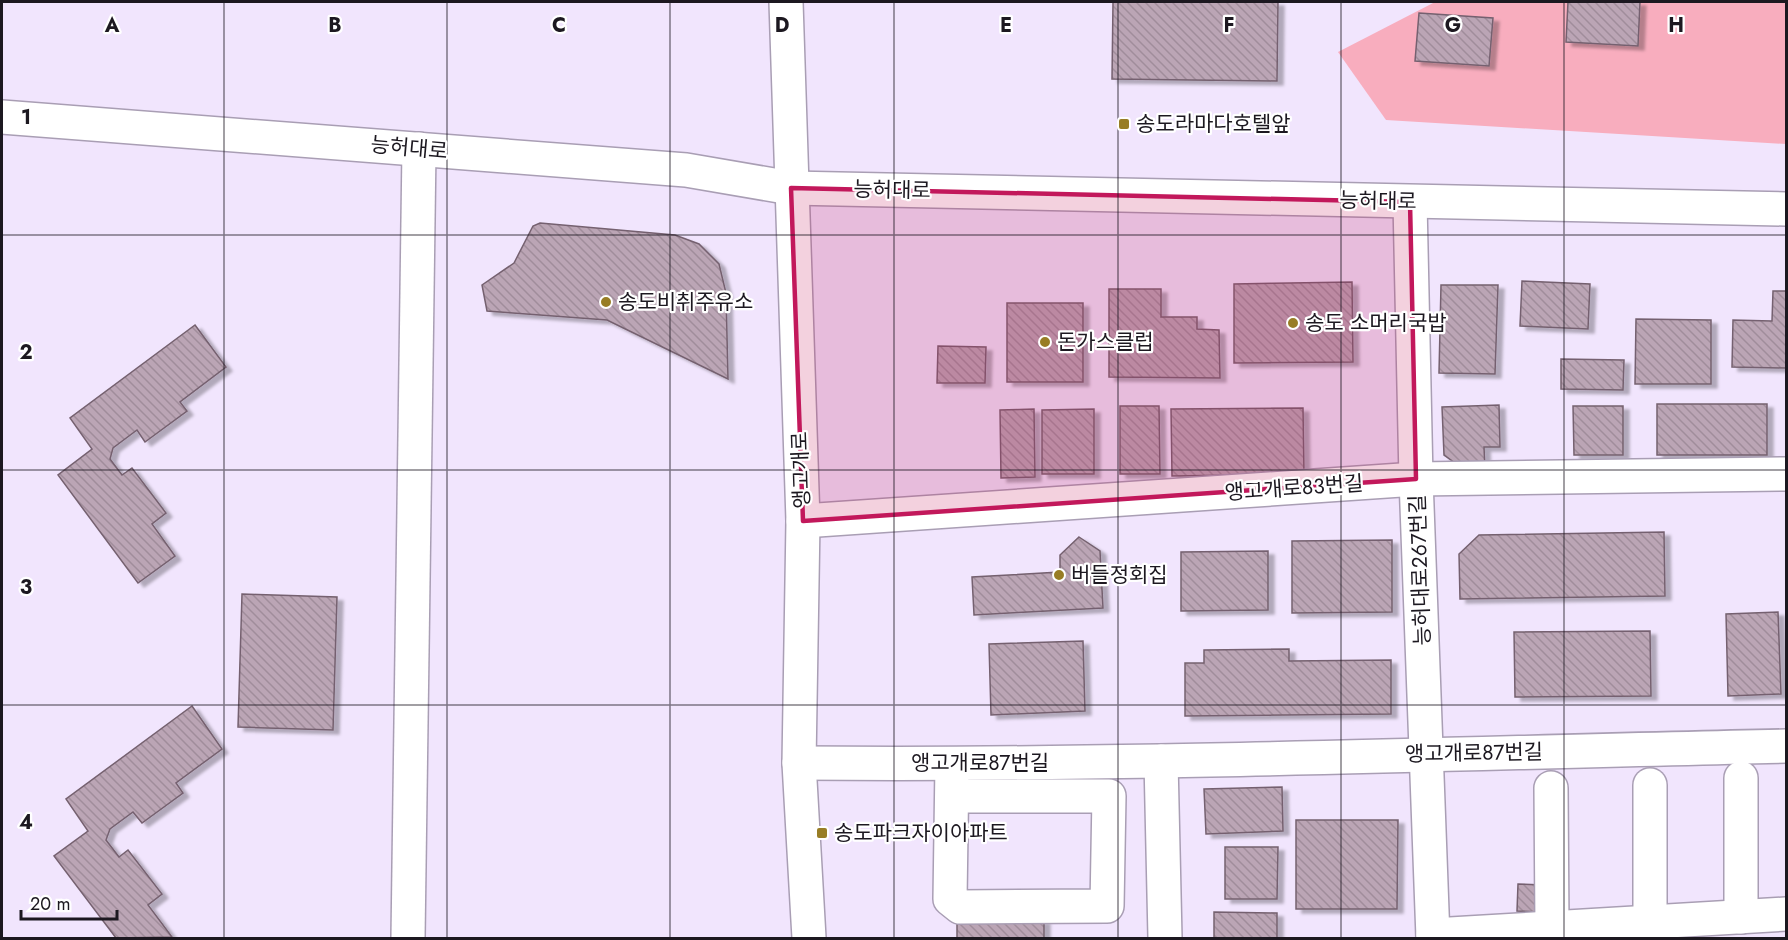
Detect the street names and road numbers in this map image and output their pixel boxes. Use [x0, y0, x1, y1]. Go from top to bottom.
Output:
street label: 능허대로 [369, 130, 449, 166]
street label: 능허대로 [853, 174, 931, 206]
street label: 능허대로 [1339, 185, 1417, 217]
street label: 앵고개로 [785, 431, 817, 509]
street label: 앵고개로83번길 [1224, 468, 1364, 508]
street label: 능허대로267번길 [1402, 494, 1438, 646]
street label: 앵고개로87번길 [1405, 737, 1543, 769]
street label: 앵고개로87번길 [911, 748, 1049, 778]

